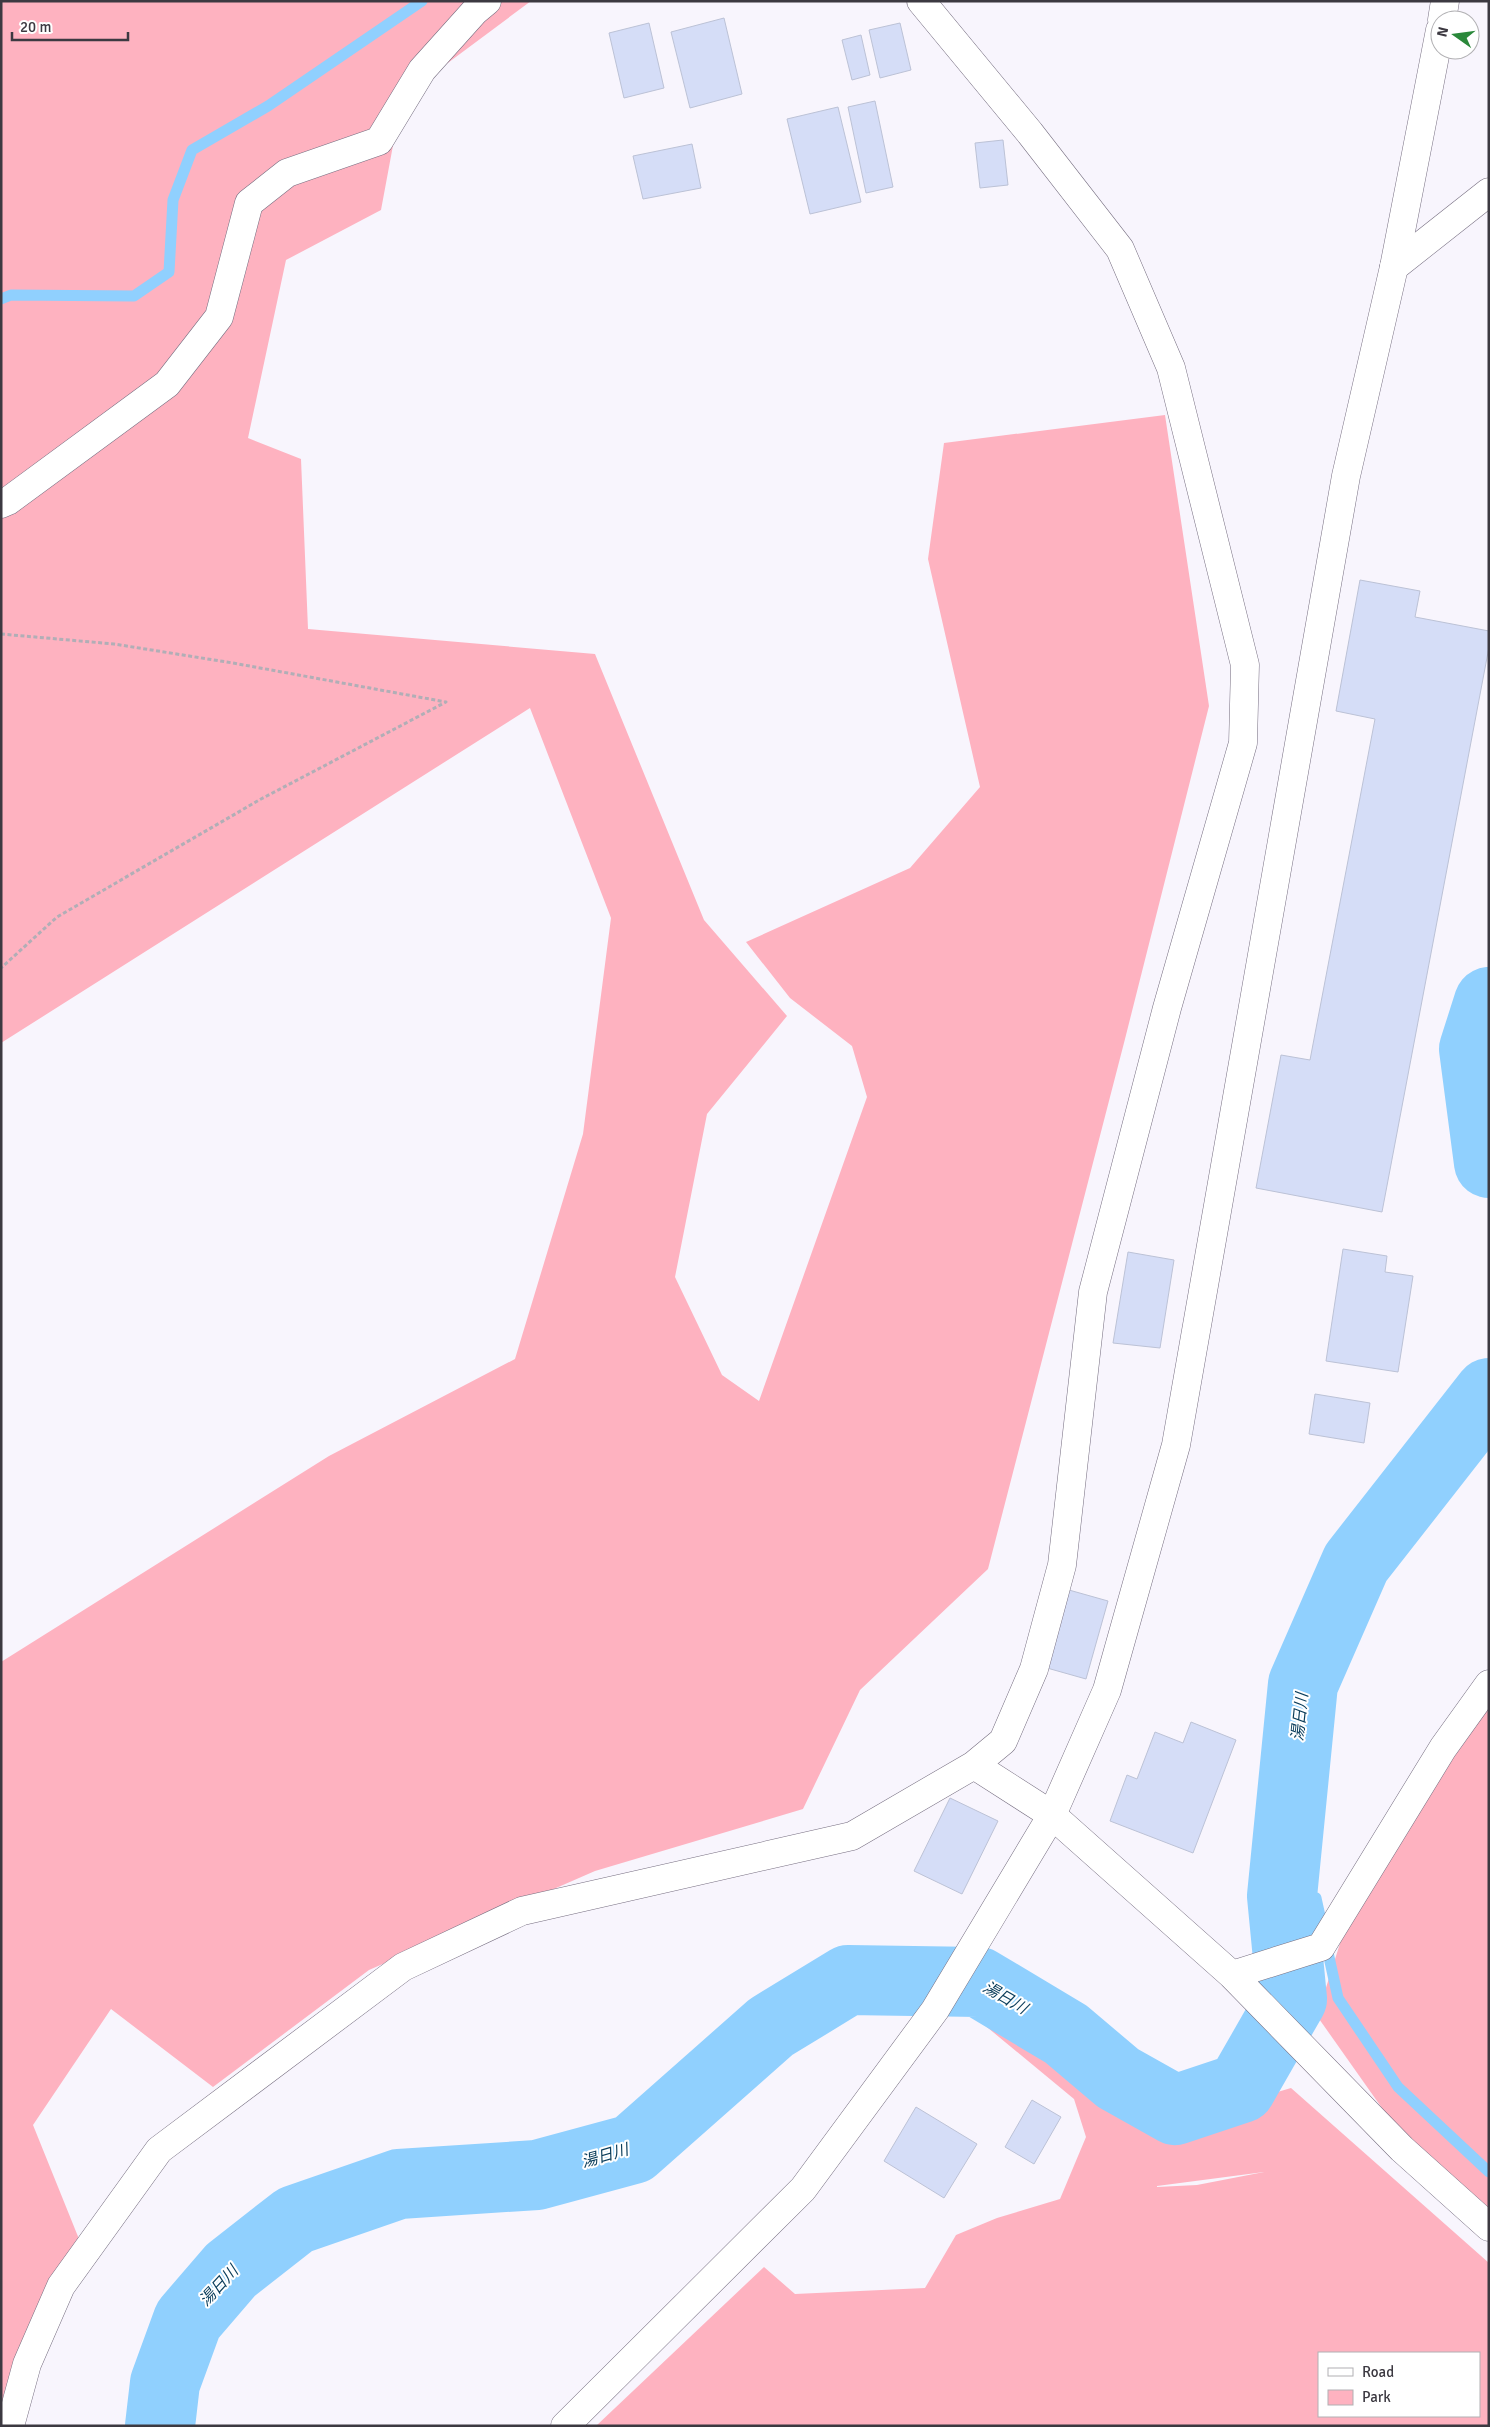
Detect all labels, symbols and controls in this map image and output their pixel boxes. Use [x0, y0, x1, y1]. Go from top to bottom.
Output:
scale bar [12, 10, 129, 42]
north arrow [1430, 10, 1480, 60]
text: 20 m [20, 18, 51, 36]
text: N [1433, 25, 1452, 39]
water label: 湯日川 [1288, 1690, 1313, 1742]
water label: 湯日川 [979, 1977, 1033, 2020]
water label: 湯日川 [579, 2139, 633, 2172]
water label: 湯日川 [195, 2260, 244, 2310]
legend [1318, 2352, 1480, 2417]
text: Road [1362, 2363, 1394, 2381]
text: Park [1362, 2388, 1391, 2406]

